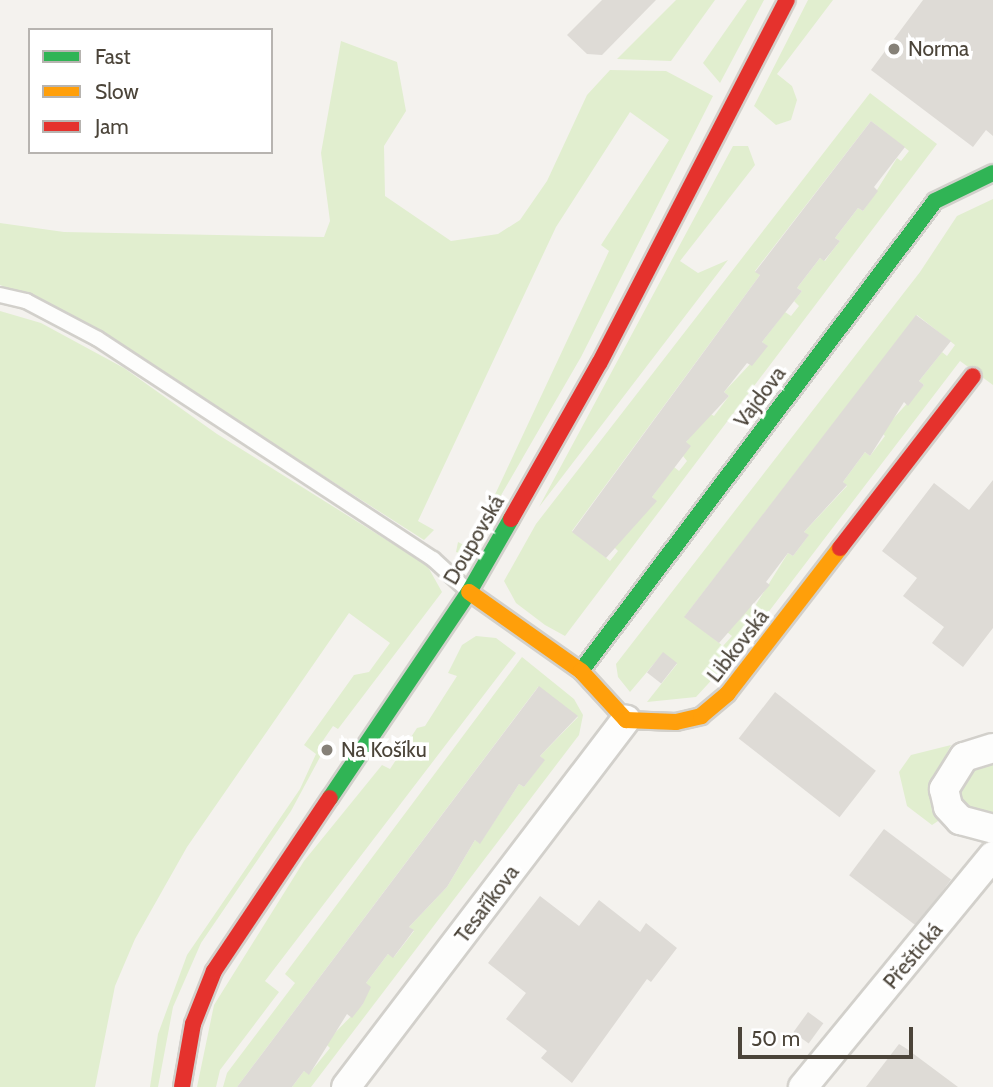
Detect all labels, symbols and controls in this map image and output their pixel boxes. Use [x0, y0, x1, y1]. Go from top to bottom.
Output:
legend [28, 28, 273, 154]
place label: Norma [908, 36, 969, 62]
marker: Norma [886, 41, 902, 57]
text: Fast [95, 44, 131, 69]
text: Slow [95, 79, 139, 104]
text: Jam [95, 114, 129, 139]
street label: Vajdova [729, 362, 791, 432]
street label: Doupovská [438, 491, 510, 589]
street label: Libkovská [702, 605, 774, 687]
place label: Na Košíku [341, 737, 427, 763]
marker: Na Košíku [319, 742, 335, 758]
street label: Tesaříkova [450, 860, 524, 948]
street label: Přeštická [878, 918, 948, 994]
scale bar [741, 1014, 916, 1058]
text: 50 m [751, 1026, 800, 1051]

